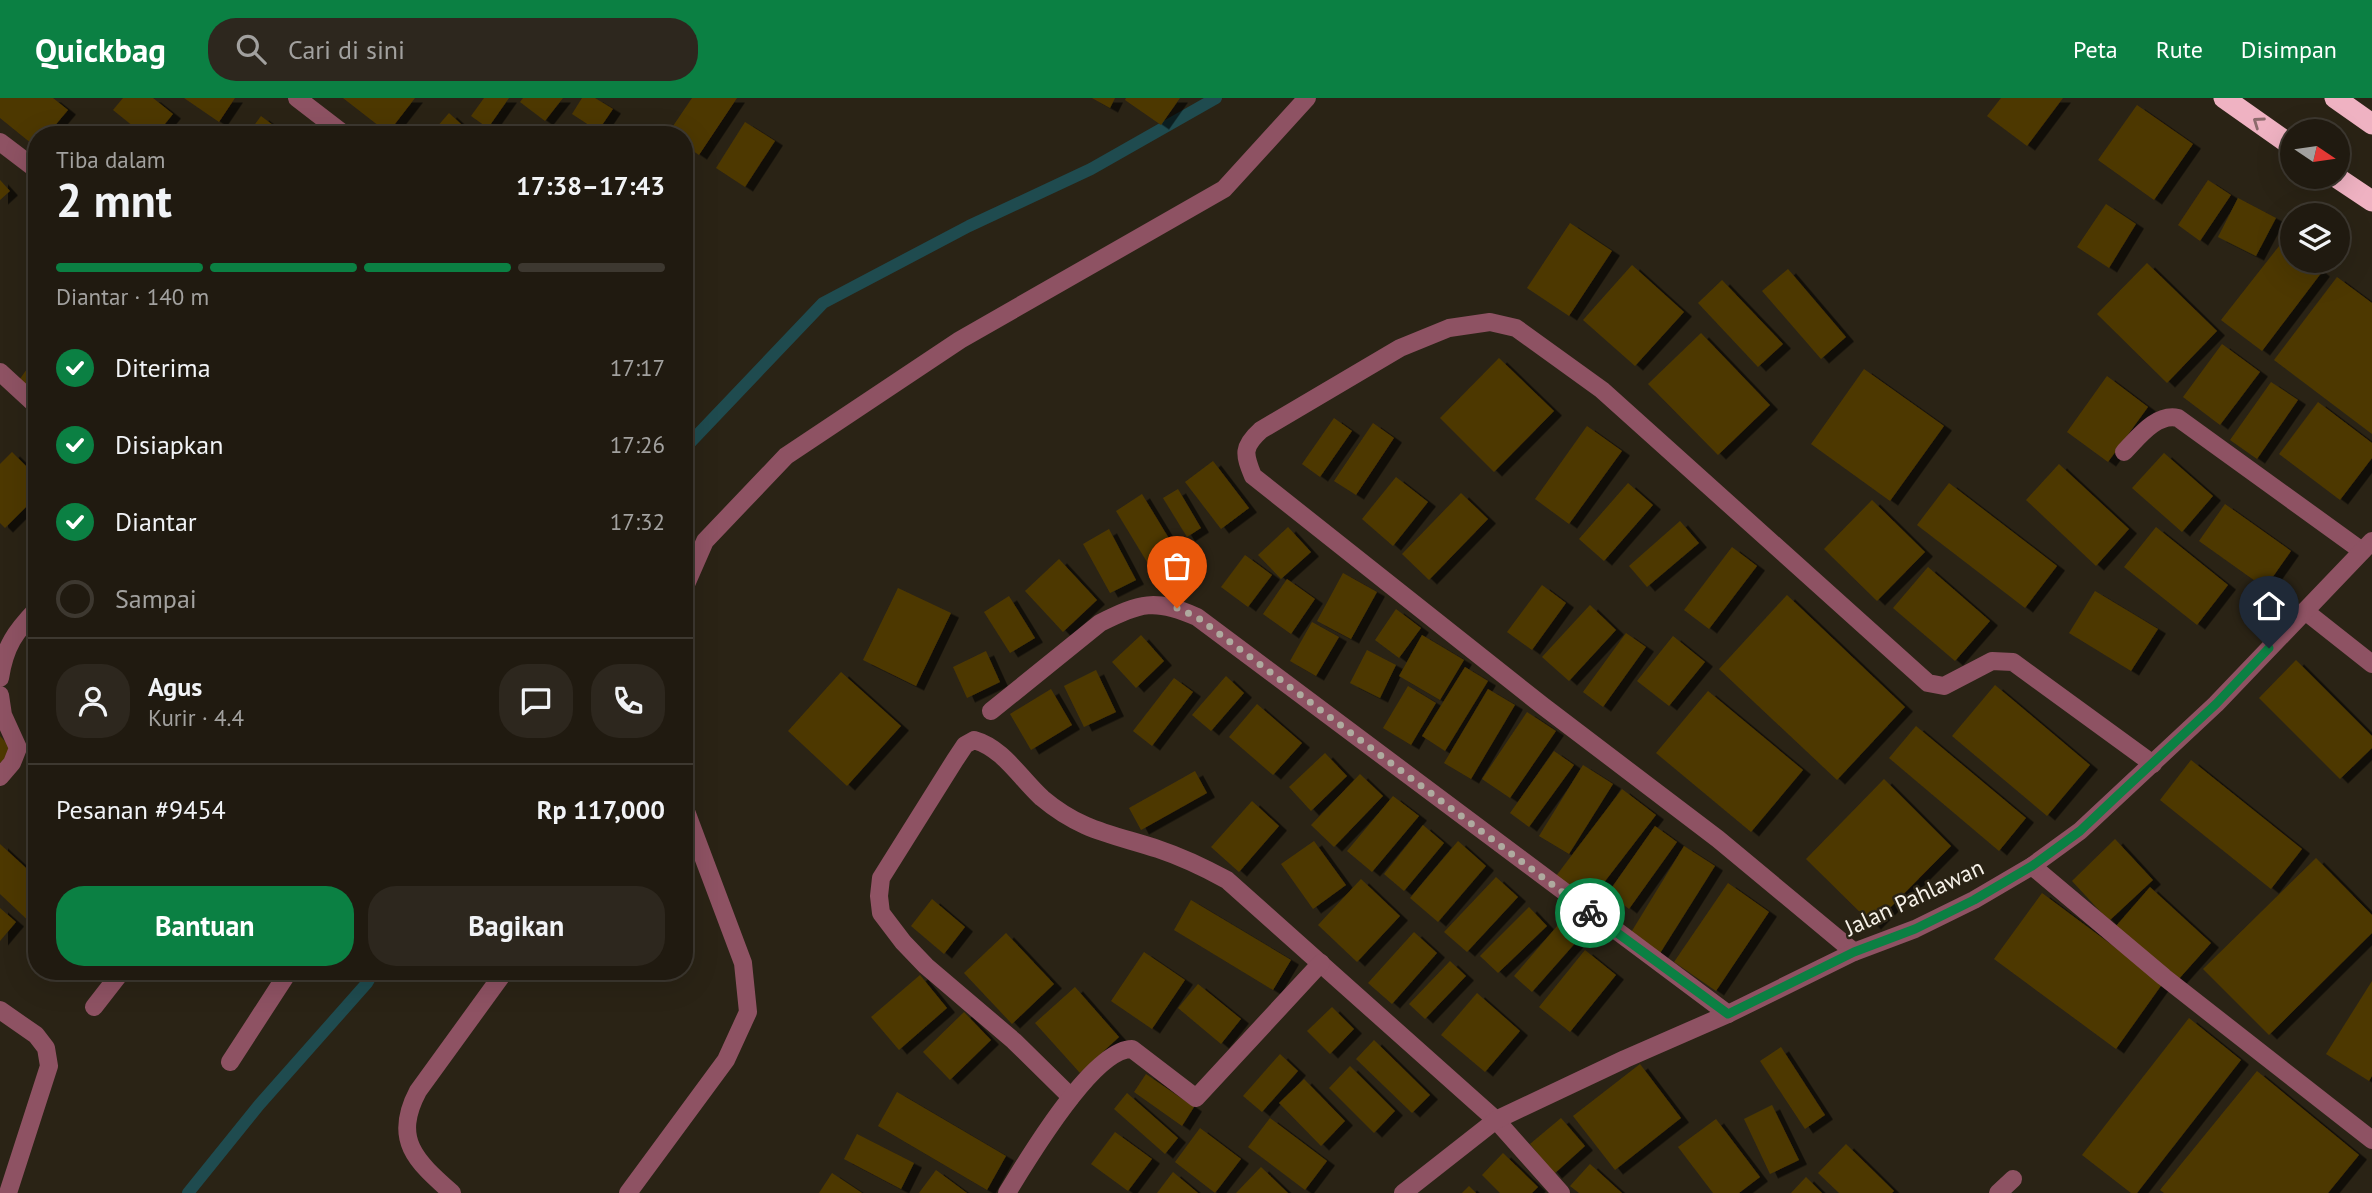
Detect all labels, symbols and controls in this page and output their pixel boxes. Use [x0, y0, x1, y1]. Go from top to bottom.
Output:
search box [208, 18, 698, 81]
text: Quickbag [35, 28, 166, 71]
icon: search [232, 30, 270, 68]
text: Cari di sini [288, 33, 405, 66]
text: Peta [2073, 34, 2118, 65]
text: Rute [2156, 34, 2203, 65]
text: Disimpan [2241, 34, 2337, 65]
one-way arrow [2253, 118, 2266, 130]
north arrow [2280, 119, 2350, 189]
map controls [2280, 119, 2350, 273]
text: Tiba dalam [56, 145, 165, 174]
text: 17:38–17:43 [516, 169, 665, 202]
text: 2 mnt [56, 170, 172, 230]
button: layers [2280, 203, 2350, 273]
text: Diantar · 140 m [56, 282, 209, 311]
icon: check [56, 349, 94, 387]
text: Diterima [115, 351, 211, 384]
text: 17:17 [610, 353, 665, 382]
icon: check [56, 426, 94, 464]
text: Disiapkan [115, 428, 223, 461]
text: 17:26 [610, 430, 665, 459]
icon: check [56, 503, 94, 541]
text: Diantar [115, 505, 197, 538]
text: 17:32 [610, 507, 665, 536]
pin [1147, 536, 1207, 608]
icon: bag [1158, 547, 1196, 585]
pin [2239, 576, 2299, 648]
text: Sampai [115, 582, 197, 615]
icon: home [2250, 587, 2288, 625]
button: person [56, 664, 130, 738]
button: chat [499, 664, 573, 738]
button: phone [591, 664, 665, 738]
text: Agus [148, 670, 202, 703]
text: Kurir · 4.4 [148, 703, 244, 732]
text: Pesanan #9454 [56, 793, 226, 826]
text: Rp 117,000 [537, 793, 665, 826]
street label: Jalan Pahlawan [1839, 852, 1988, 942]
courier [1555, 878, 1625, 948]
button: Bantuan [56, 886, 354, 966]
button: Bagikan [368, 886, 665, 966]
icon: bike [1571, 894, 1609, 932]

